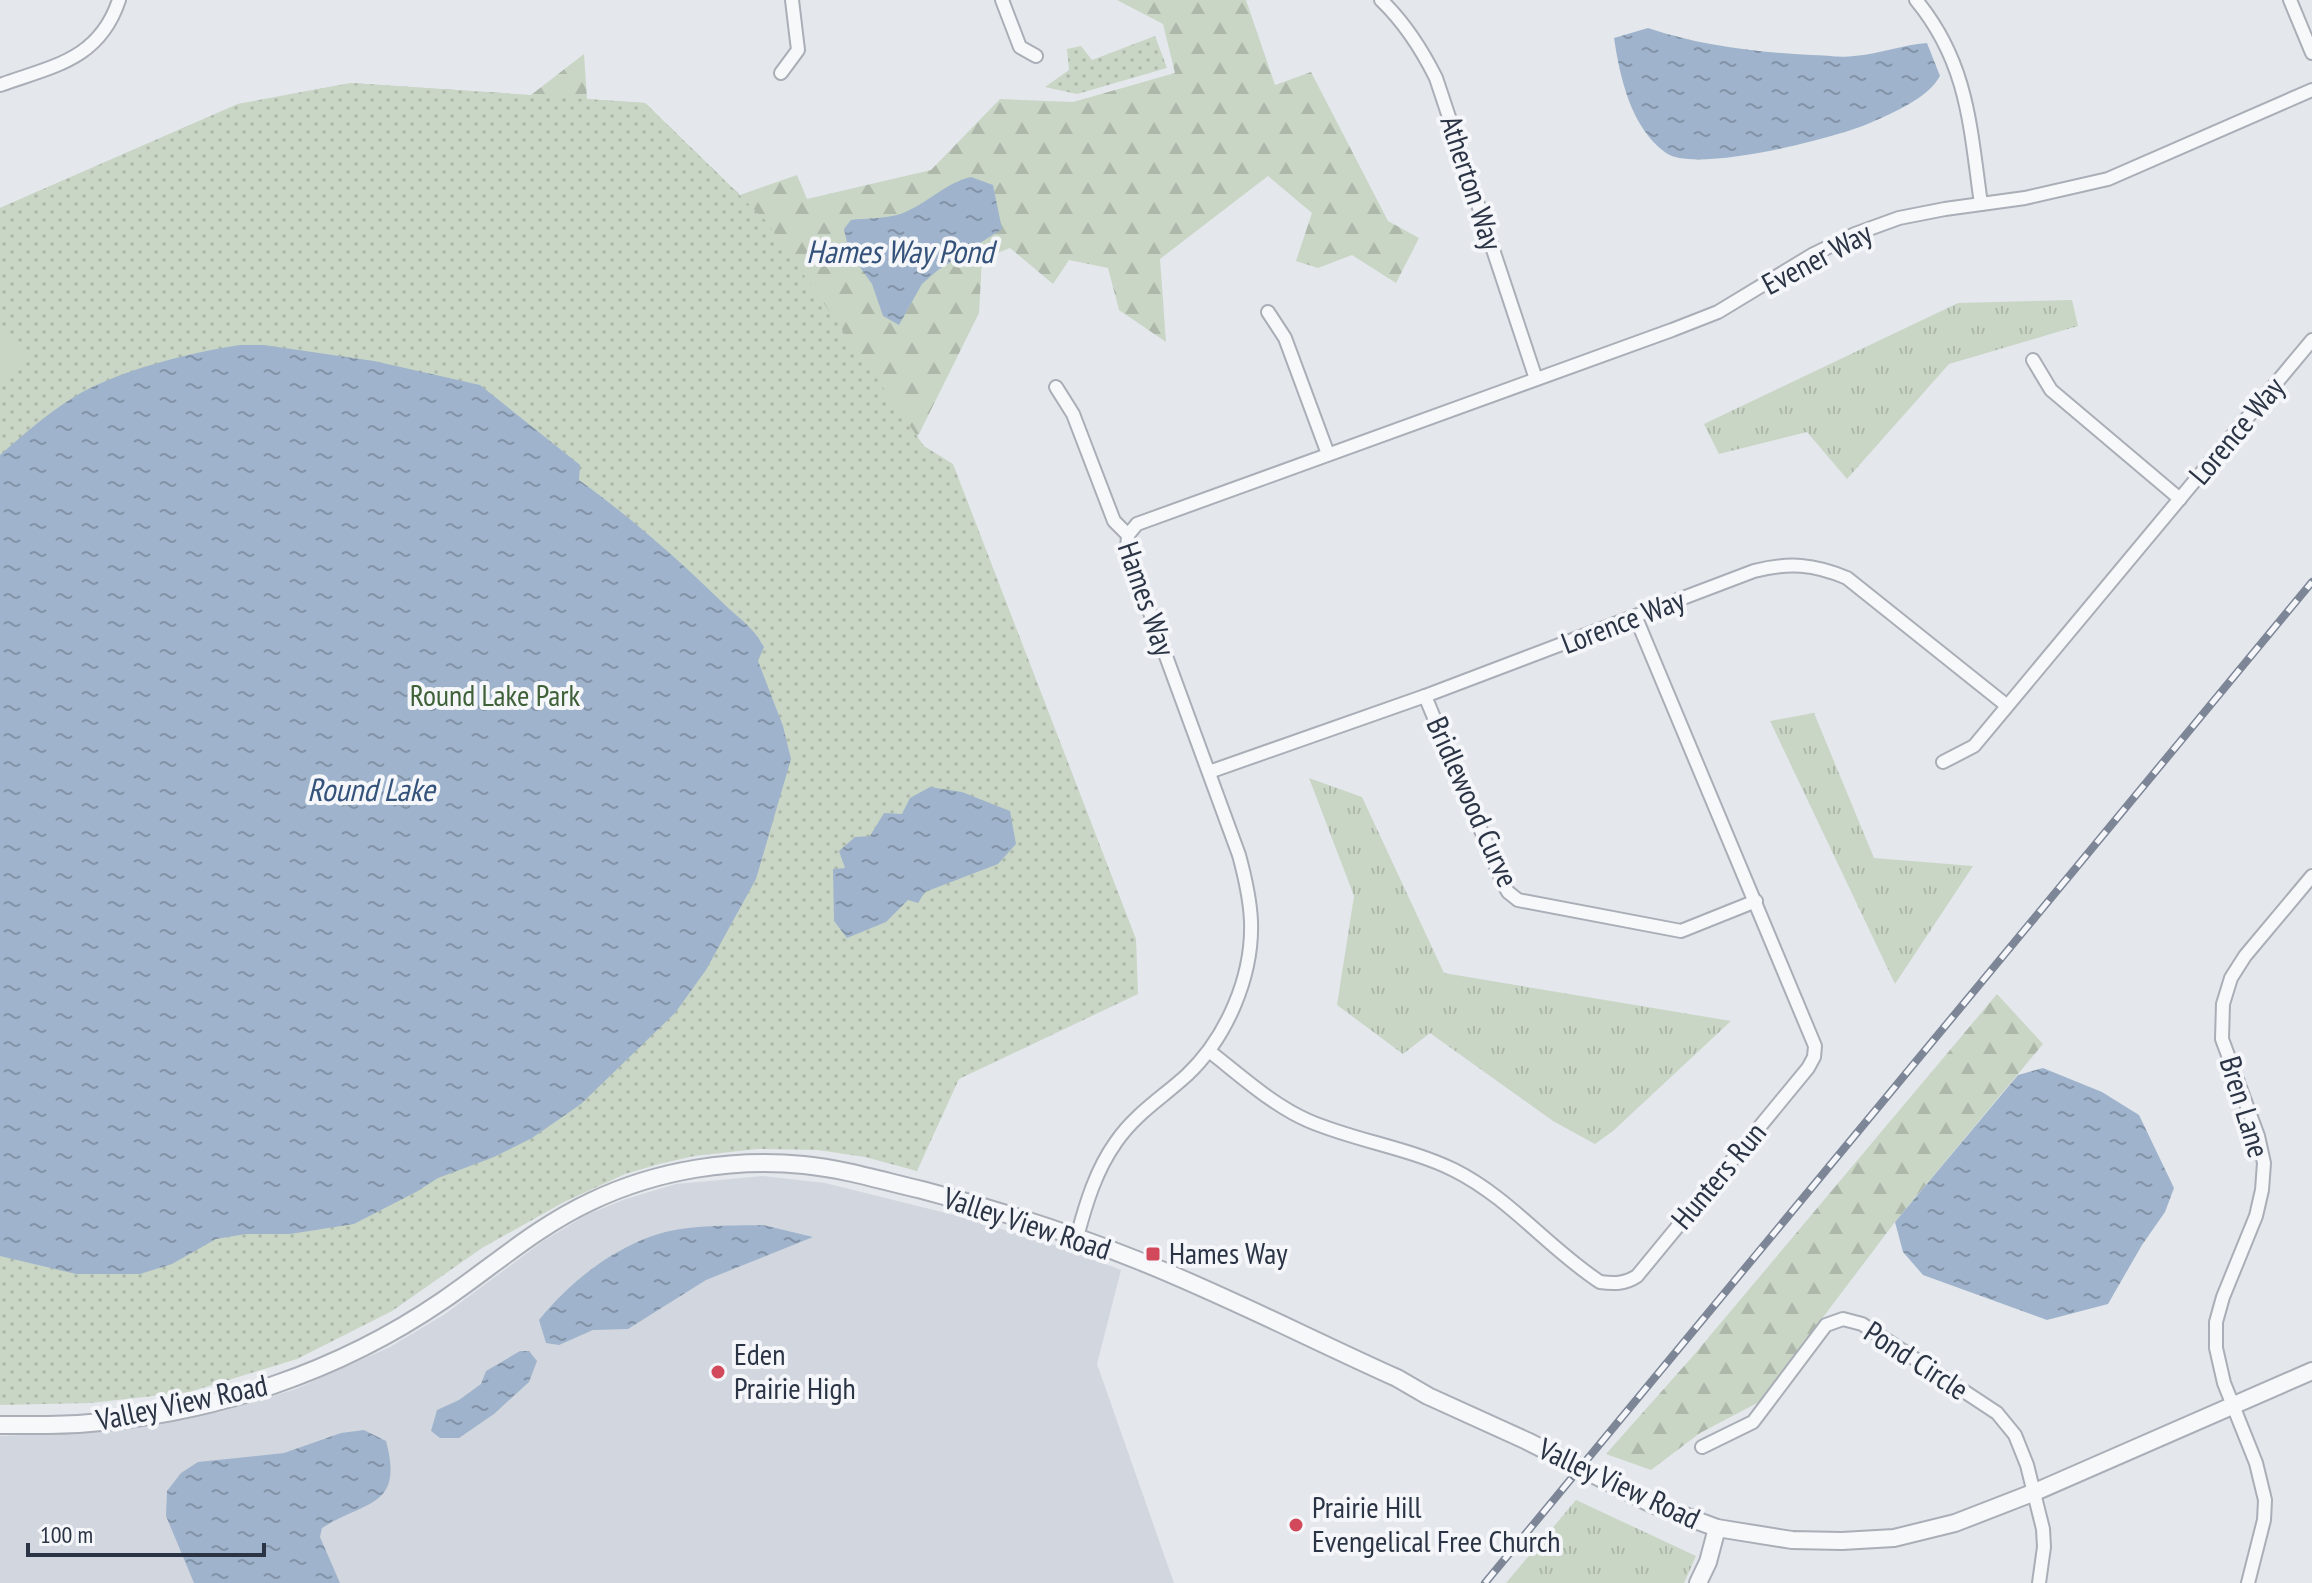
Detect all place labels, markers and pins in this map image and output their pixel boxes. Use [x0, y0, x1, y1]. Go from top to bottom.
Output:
place label: Hames Way [1169, 1233, 1288, 1272]
marker: Hames Way [1144, 1245, 1162, 1263]
place label: Eden Prairie High [734, 1334, 856, 1407]
marker: Eden Prairie High [709, 1363, 727, 1381]
place label: Prairie Hill Evengelical Free Church [1312, 1487, 1561, 1560]
marker: Prairie Hill Evengelical Free Church [1287, 1516, 1305, 1534]

